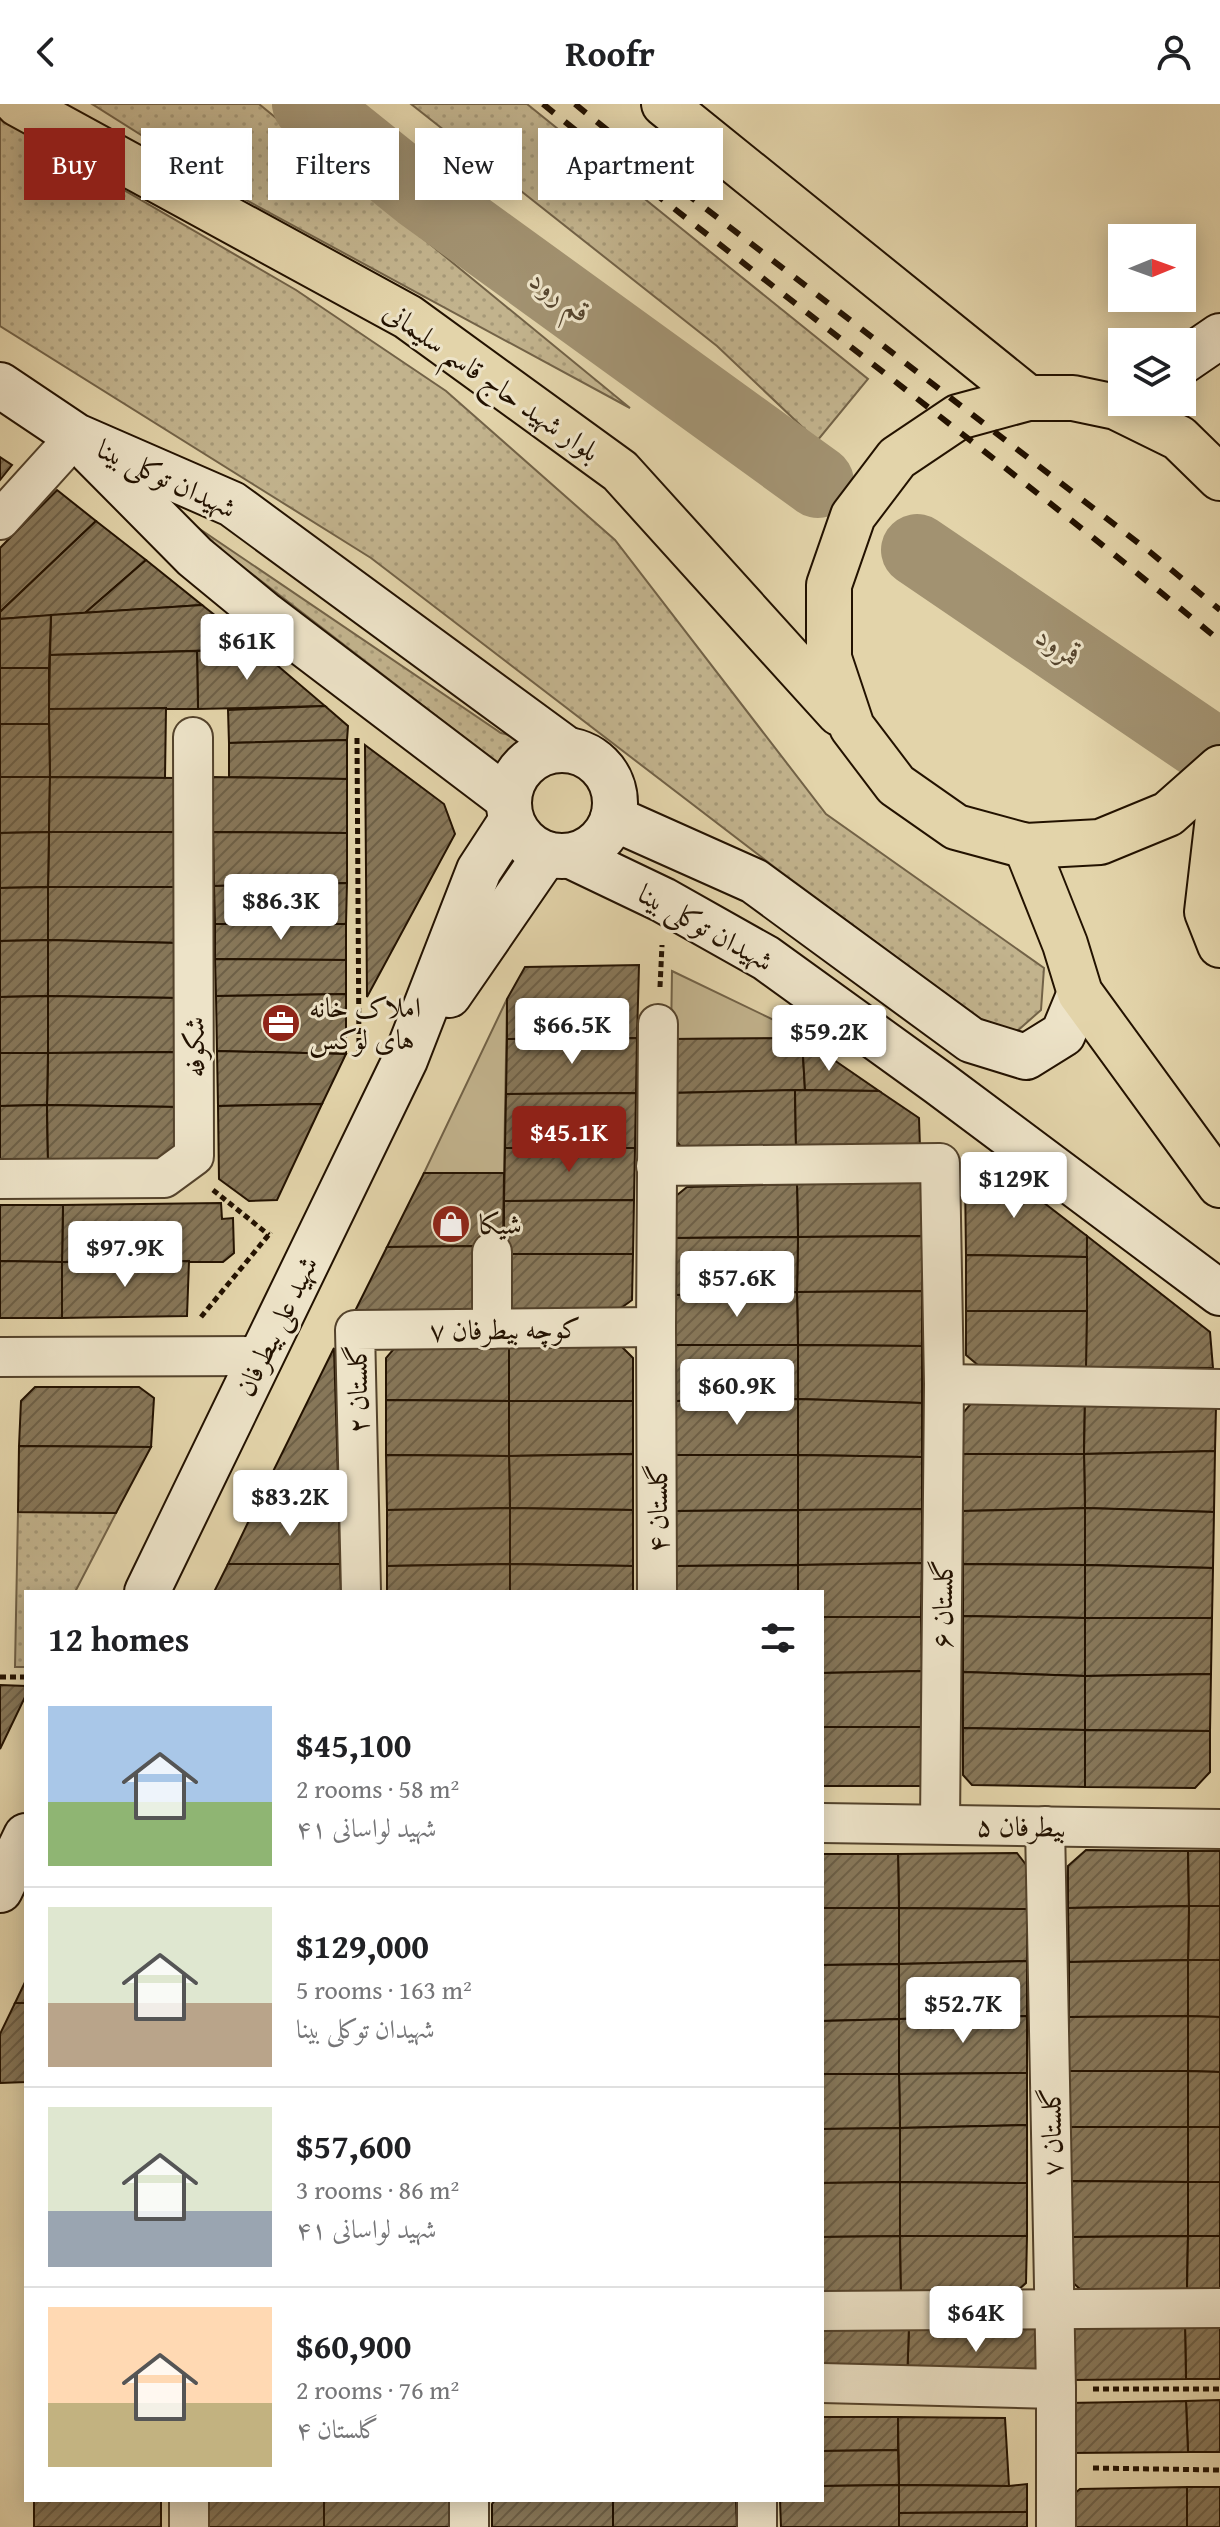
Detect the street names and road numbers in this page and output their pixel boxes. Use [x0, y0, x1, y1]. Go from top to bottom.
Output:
street label: بلوار شهید حاج قاسم سلیمانی [371, 290, 609, 477]
street label: شهیدان توکلی بینا [90, 427, 244, 529]
street label: شهیدان توکلی بینا [631, 872, 781, 982]
street label: شکوفه [173, 1017, 214, 1077]
street label: شهید علی بیطرفان [224, 1249, 328, 1403]
street label: کوچه بیطرفان ۷ [429, 1307, 581, 1350]
street label: گلستان ۲ [335, 1344, 378, 1434]
street label: گلستان ۴ [636, 1463, 677, 1553]
street label: گلستان ۶ [920, 1559, 963, 1649]
street label: بیطرفان ۵ [976, 1804, 1066, 1847]
street label: گلستان ۷ [1029, 2087, 1072, 2177]

